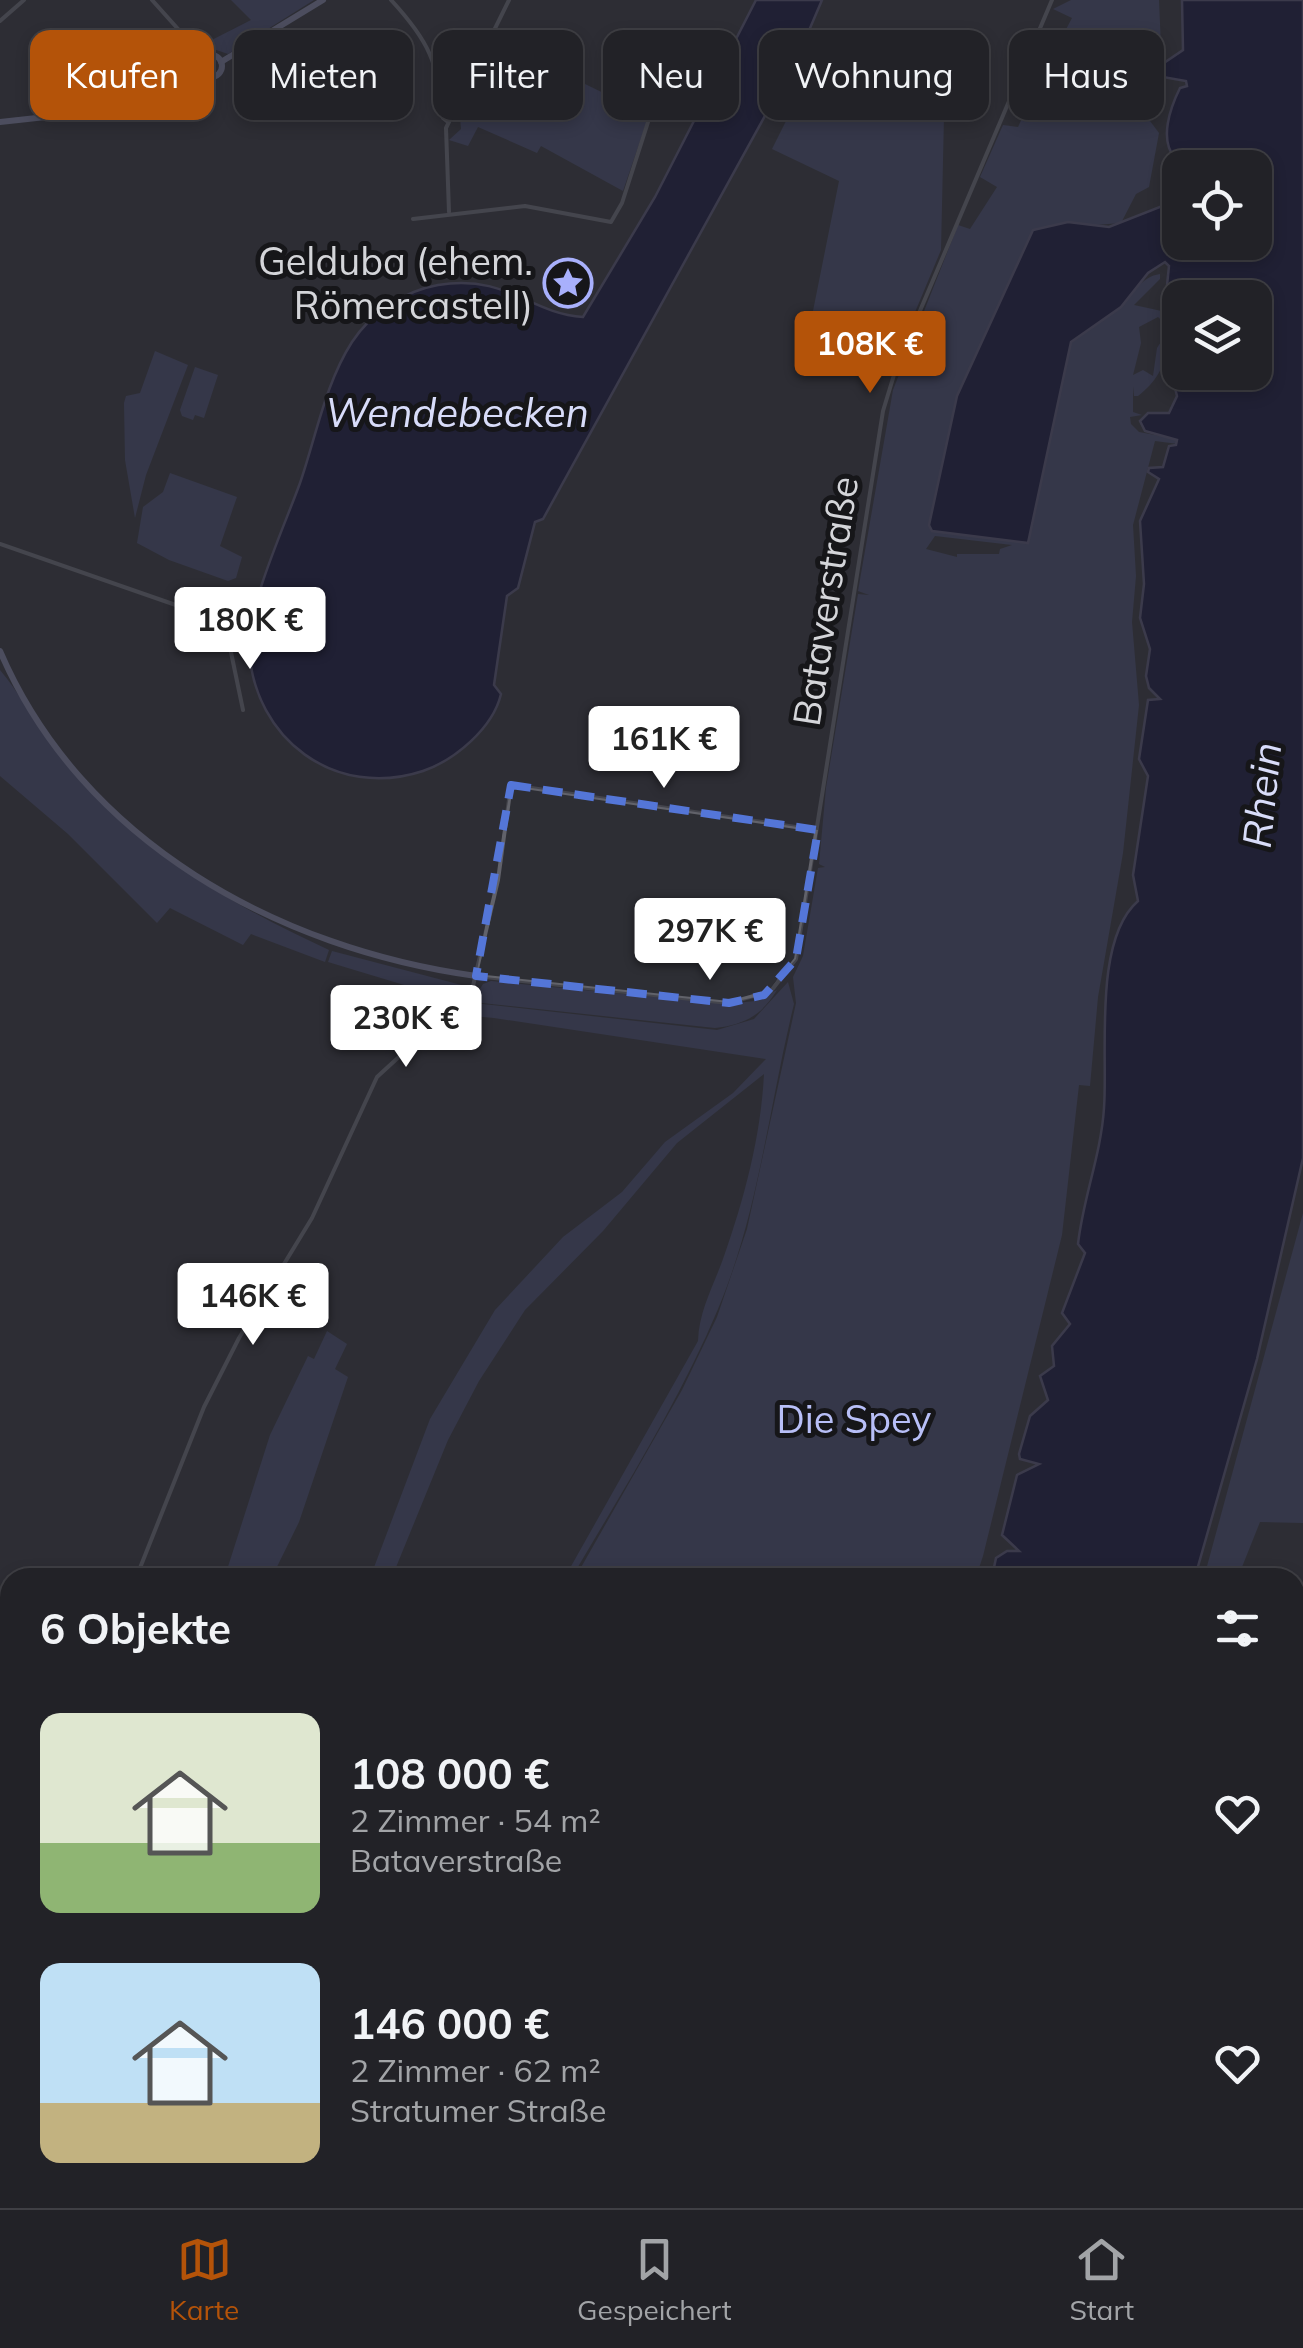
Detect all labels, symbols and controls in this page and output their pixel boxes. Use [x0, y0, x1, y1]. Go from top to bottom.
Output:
chip: Kaufen [30, 30, 214, 120]
chip: Mieten [234, 30, 413, 120]
chip: Filter [433, 30, 583, 120]
chip: Neu [603, 30, 739, 120]
chip: Wohnung [759, 30, 989, 120]
chip: Haus [1009, 30, 1164, 120]
map controls [1162, 150, 1272, 390]
button: locate [1162, 150, 1272, 260]
place label: Gelduba (ehem. Römercastell) [258, 237, 533, 329]
place icon: Gelduba (ehem. Römercastell) [542, 257, 594, 309]
button: layers [1162, 280, 1272, 390]
pin: 108K € [789, 311, 951, 396]
text: 108K € [817, 323, 923, 363]
water label: Wendebecken [325, 387, 589, 437]
street label: Bataverstraße [782, 473, 868, 729]
pin: 180K € [169, 587, 331, 672]
text: 180K € [197, 599, 303, 639]
pin: 161K € [583, 706, 745, 791]
text: 161K € [611, 718, 717, 758]
water label: Rhein [1231, 740, 1291, 850]
pin: 297K € [629, 898, 791, 983]
text: 297K € [657, 910, 763, 950]
pin: 230K € [325, 985, 487, 1070]
text: 230K € [353, 997, 459, 1037]
pin: 146K € [172, 1263, 334, 1348]
text: 146K € [200, 1275, 306, 1315]
park label: Die Spey [776, 1395, 932, 1443]
icon: filters [1210, 1601, 1265, 1656]
text: 6 Objekte [40, 1602, 231, 1655]
text: 108 000 € [350, 1747, 549, 1800]
icon: home [120, 1753, 240, 1873]
icon: heart [1210, 1786, 1265, 1841]
text: 2 Zimmer · 54 m² [350, 1800, 601, 1840]
text: Bataverstraße [350, 1840, 562, 1880]
text: 146 000 € [350, 1997, 549, 2050]
icon: home [120, 2003, 240, 2123]
icon: heart [1210, 2036, 1265, 2091]
text: 2 Zimmer · 62 m² [350, 2050, 601, 2090]
text: Stratumer Straße [350, 2090, 606, 2130]
tab: Karte [169, 2232, 239, 2327]
tab: Gespeichert [577, 2232, 732, 2327]
tab: Start [1069, 2232, 1134, 2327]

